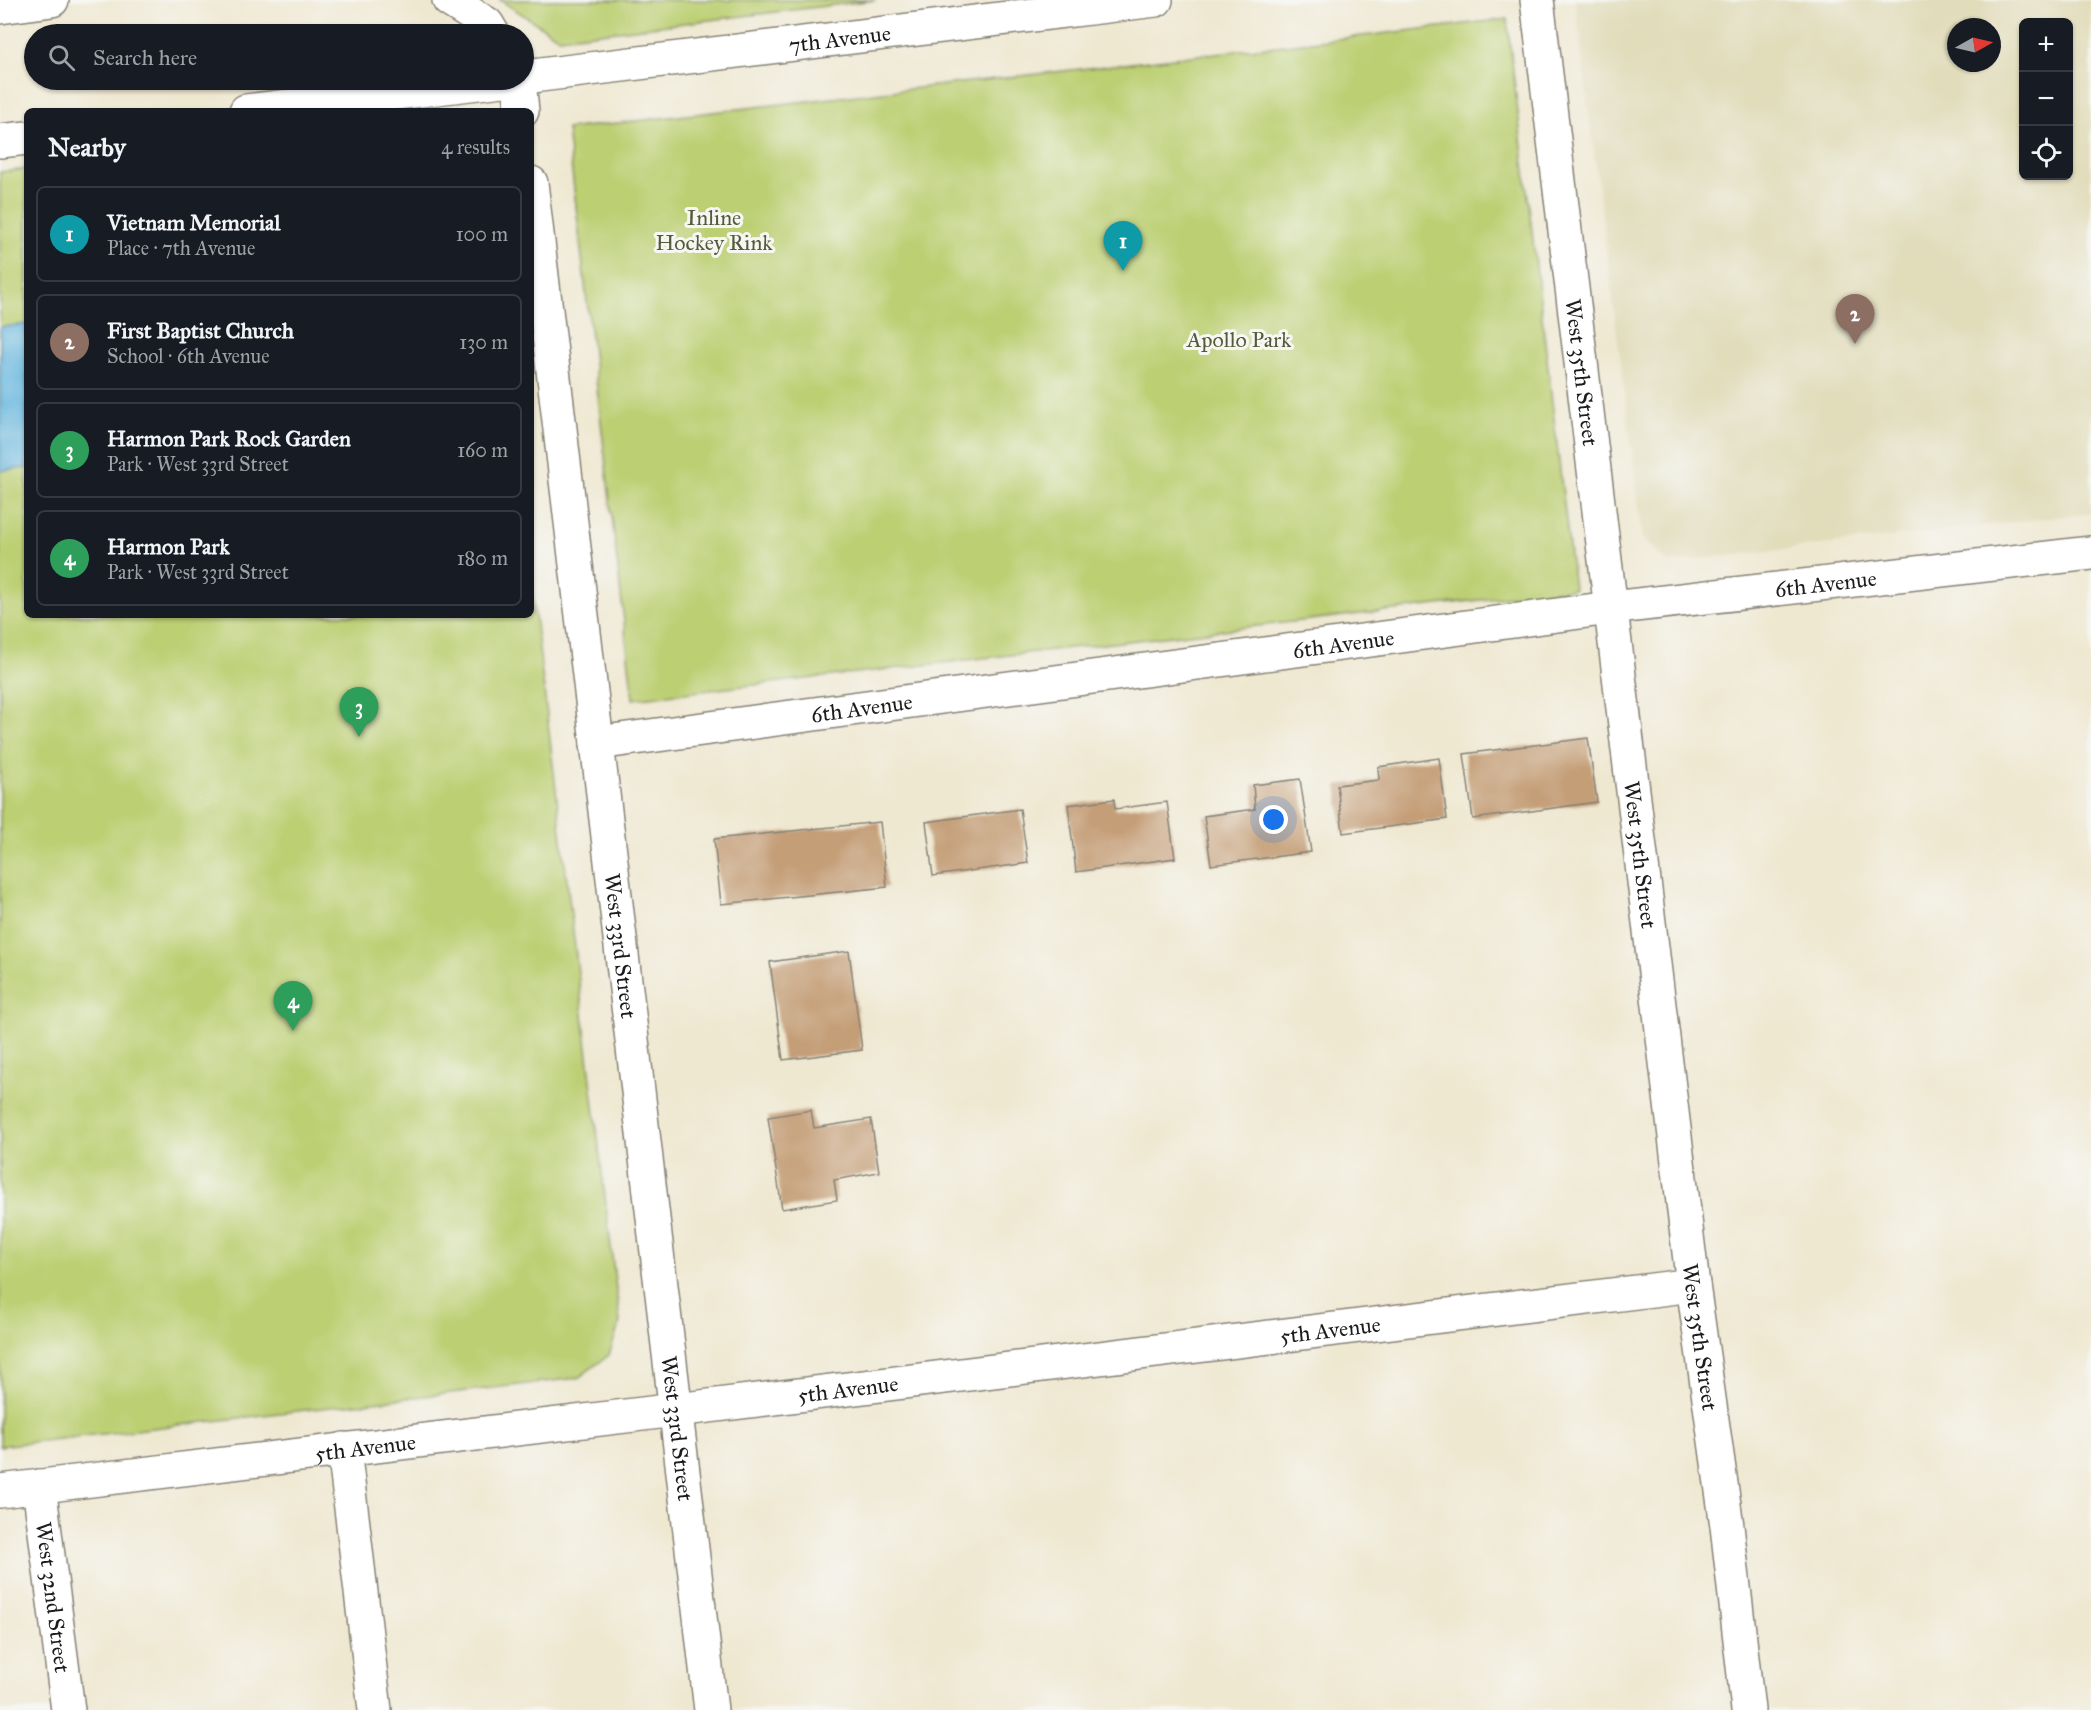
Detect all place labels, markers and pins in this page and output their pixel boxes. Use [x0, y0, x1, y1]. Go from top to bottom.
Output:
pin: 1 [1104, 222, 1142, 271]
pin: 2 [1836, 294, 1874, 344]
pin: 3 [340, 688, 378, 737]
pin: 4 [274, 982, 312, 1031]

